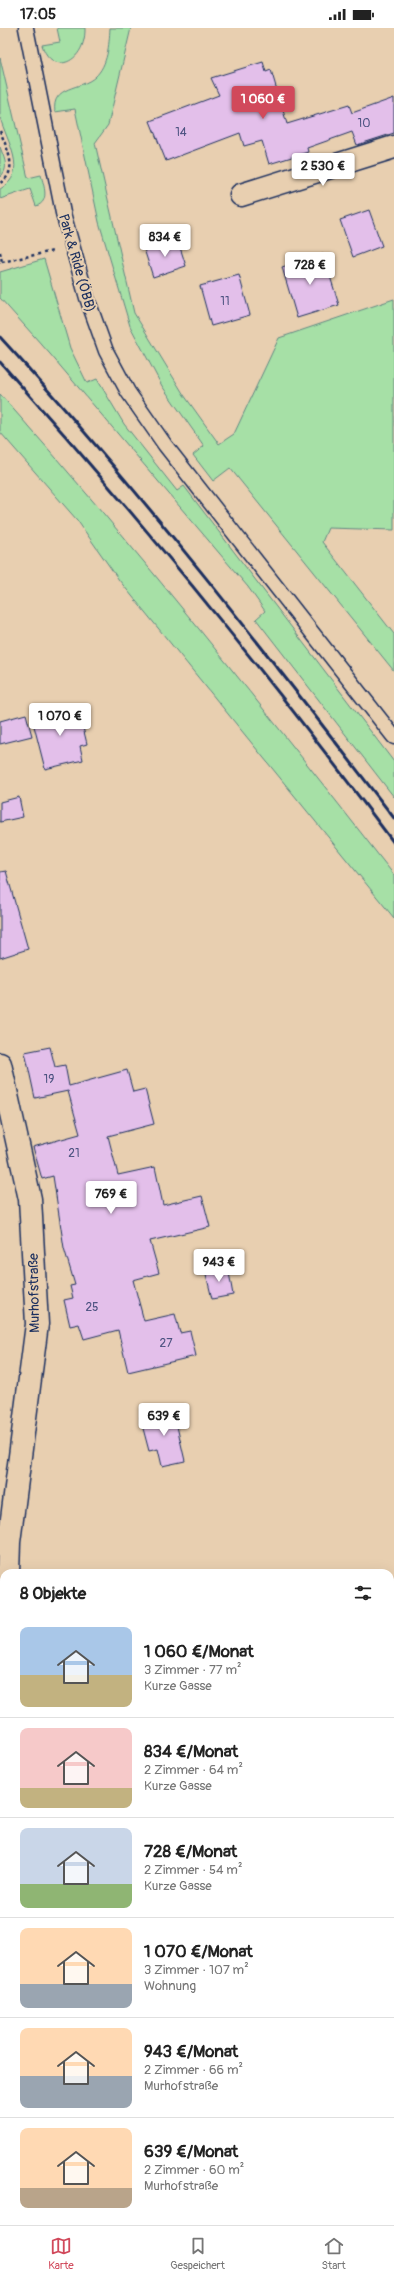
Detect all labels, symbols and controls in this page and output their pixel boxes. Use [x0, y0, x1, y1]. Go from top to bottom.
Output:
text: 17:05 [20, 5, 56, 24]
pin: 1 060 € [226, 86, 300, 120]
text: 1 060 € [241, 91, 285, 107]
house number: 10 [358, 116, 370, 131]
house number: 14 [175, 125, 187, 140]
pin: 2 530 € [286, 153, 360, 187]
text: 2 530 € [301, 158, 345, 174]
street label: Park & Ride (ÖBB) [55, 212, 100, 314]
pin: 834 € [137, 224, 193, 258]
text: 834 € [149, 229, 181, 245]
pin: 728 € [282, 252, 338, 286]
text: 728 € [294, 257, 326, 273]
house number: 11 [220, 294, 230, 309]
pin: 1 070 € [23, 703, 97, 737]
text: 1 070 € [38, 708, 82, 724]
house number: 19 [44, 1072, 54, 1087]
house number: 21 [68, 1146, 80, 1161]
pin: 769 € [83, 1181, 139, 1215]
text: 769 € [95, 1186, 127, 1202]
pin: 943 € [191, 1249, 247, 1283]
street label: Murhofstraße [25, 1253, 43, 1333]
text: 943 € [203, 1254, 235, 1270]
house number: 25 [85, 1300, 99, 1315]
house number: 27 [159, 1336, 173, 1351]
pin: 639 € [136, 1403, 192, 1437]
text: 639 € [148, 1408, 180, 1424]
icon: filters [352, 1582, 374, 1604]
text: 8 Objekte [20, 1583, 86, 1604]
text: 1 060 €/Monat [144, 1641, 254, 1662]
icon: home [52, 1643, 100, 1691]
text: 3 Zimmer · 77 m² [144, 1662, 242, 1678]
text: Kurze Gasse [144, 1678, 212, 1694]
text: 834 €/Monat [144, 1741, 238, 1762]
icon: home [52, 1744, 100, 1792]
text: 2 Zimmer · 64 m² [144, 1762, 243, 1778]
text: Kurze Gasse [144, 1778, 212, 1794]
text: 728 €/Monat [144, 1841, 237, 1862]
icon: home [52, 1844, 100, 1892]
text: 2 Zimmer · 54 m² [144, 1862, 242, 1878]
text: Kurze Gasse [144, 1878, 212, 1894]
text: 1 070 €/Monat [144, 1941, 253, 1962]
icon: home [52, 1944, 100, 1992]
text: 3 Zimmer · 107 m² [144, 1962, 249, 1978]
text: Wohnung [144, 1978, 196, 1994]
text: 943 €/Monat [144, 2041, 238, 2062]
icon: home [52, 2044, 100, 2092]
text: 2 Zimmer · 66 m² [144, 2062, 243, 2078]
text: Murhofstraße [144, 2078, 218, 2094]
text: 639 €/Monat [144, 2141, 238, 2162]
icon: home [52, 2144, 100, 2192]
text: 2 Zimmer · 60 m² [144, 2162, 244, 2178]
text: Murhofstraße [144, 2178, 218, 2194]
tab: Karte [48, 2235, 74, 2272]
tab: Gespeichert [170, 2235, 225, 2272]
tab: Start [321, 2235, 346, 2272]

